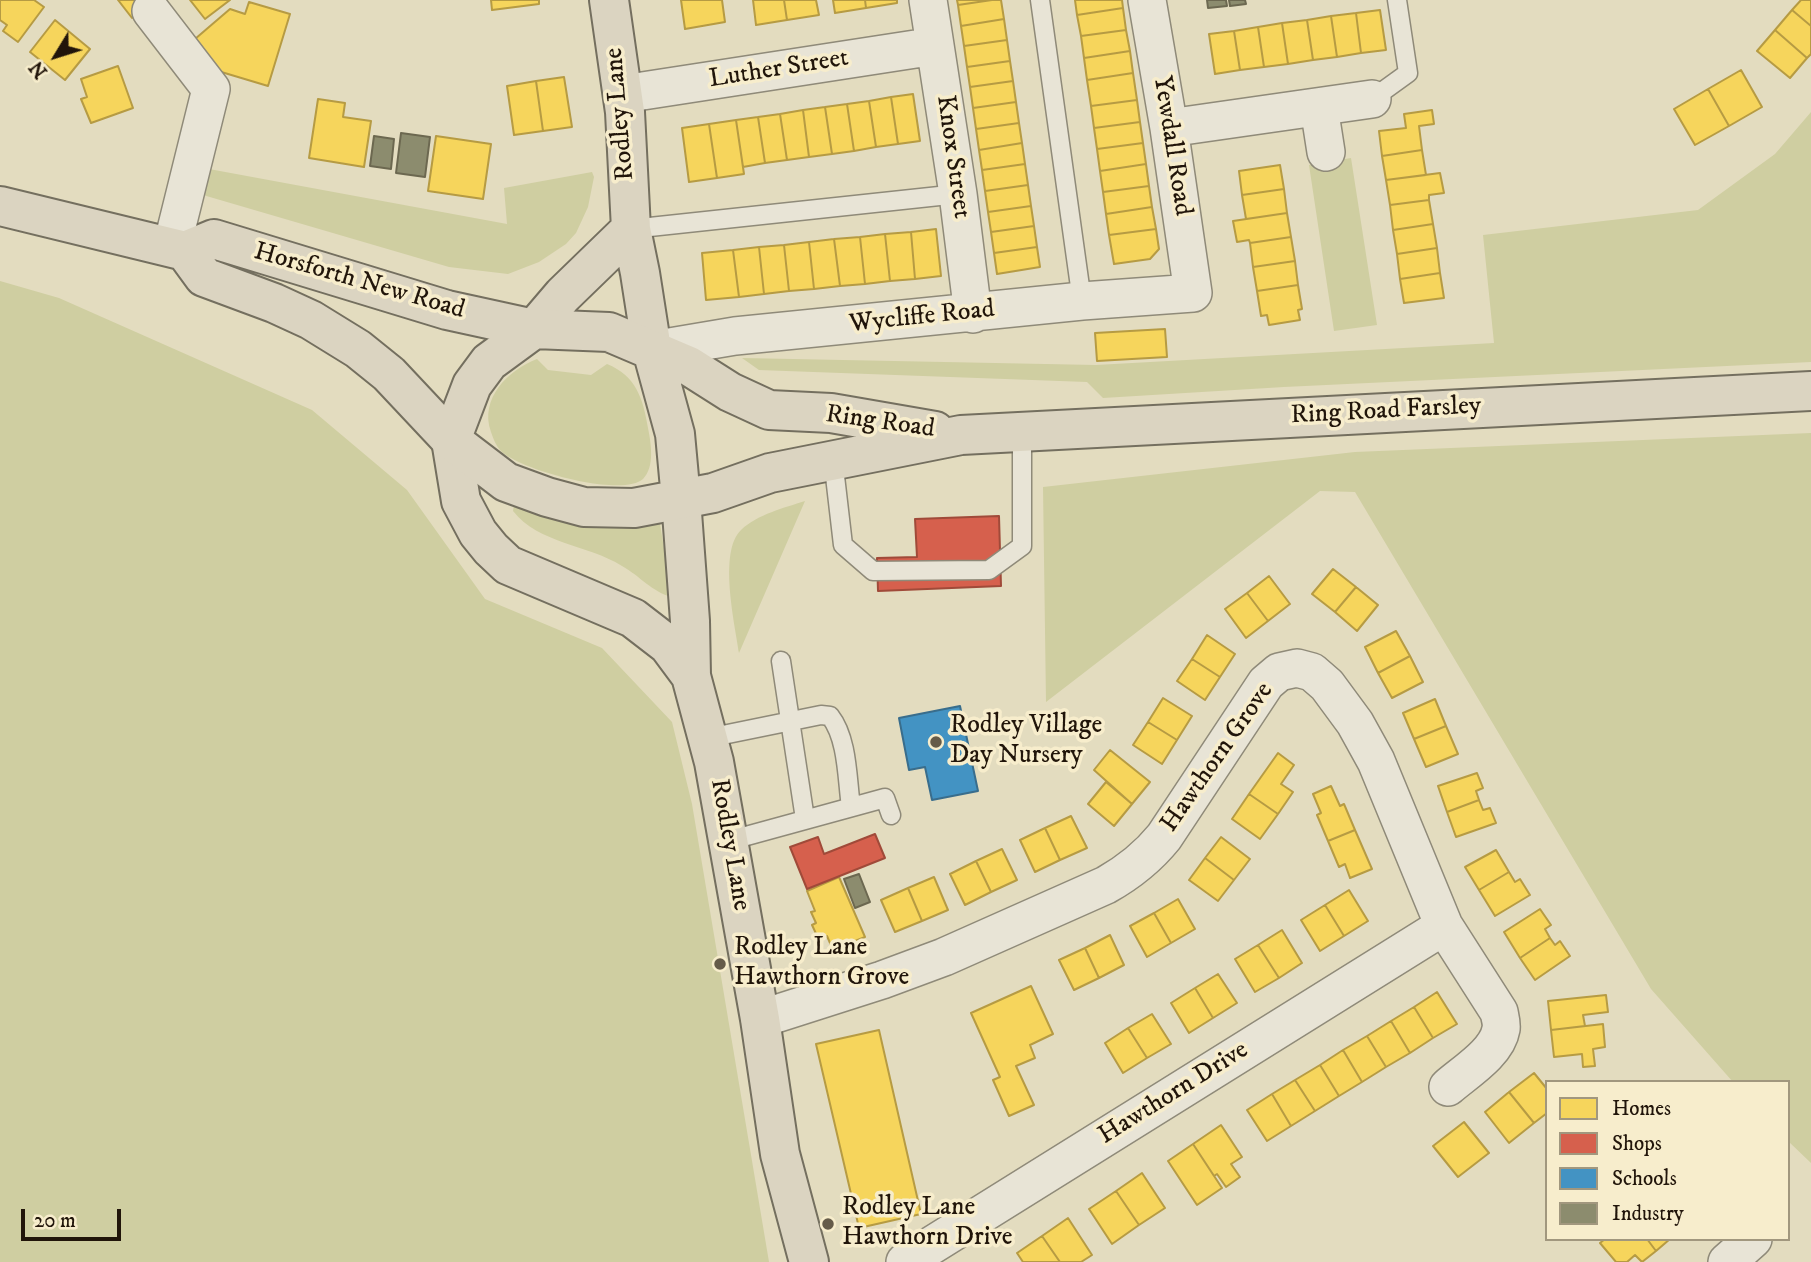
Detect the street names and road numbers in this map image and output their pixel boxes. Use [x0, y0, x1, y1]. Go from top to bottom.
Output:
street label: Luther Street [707, 44, 851, 96]
street label: Rodley Lane [600, 46, 642, 182]
street label: Yewdall Road [1145, 74, 1197, 218]
street label: Knox Street [928, 93, 976, 221]
street label: Horsforth New Road [250, 237, 468, 327]
street label: Wycliffe Road [848, 295, 996, 341]
street label: Ring Road Farsley [1290, 391, 1482, 433]
street label: Ring Road [824, 400, 936, 446]
street label: Hawthorn Grove [1155, 677, 1281, 839]
street label: Rodley Lane [702, 777, 756, 913]
street label: Hawthorn Drive [1093, 1036, 1255, 1152]

